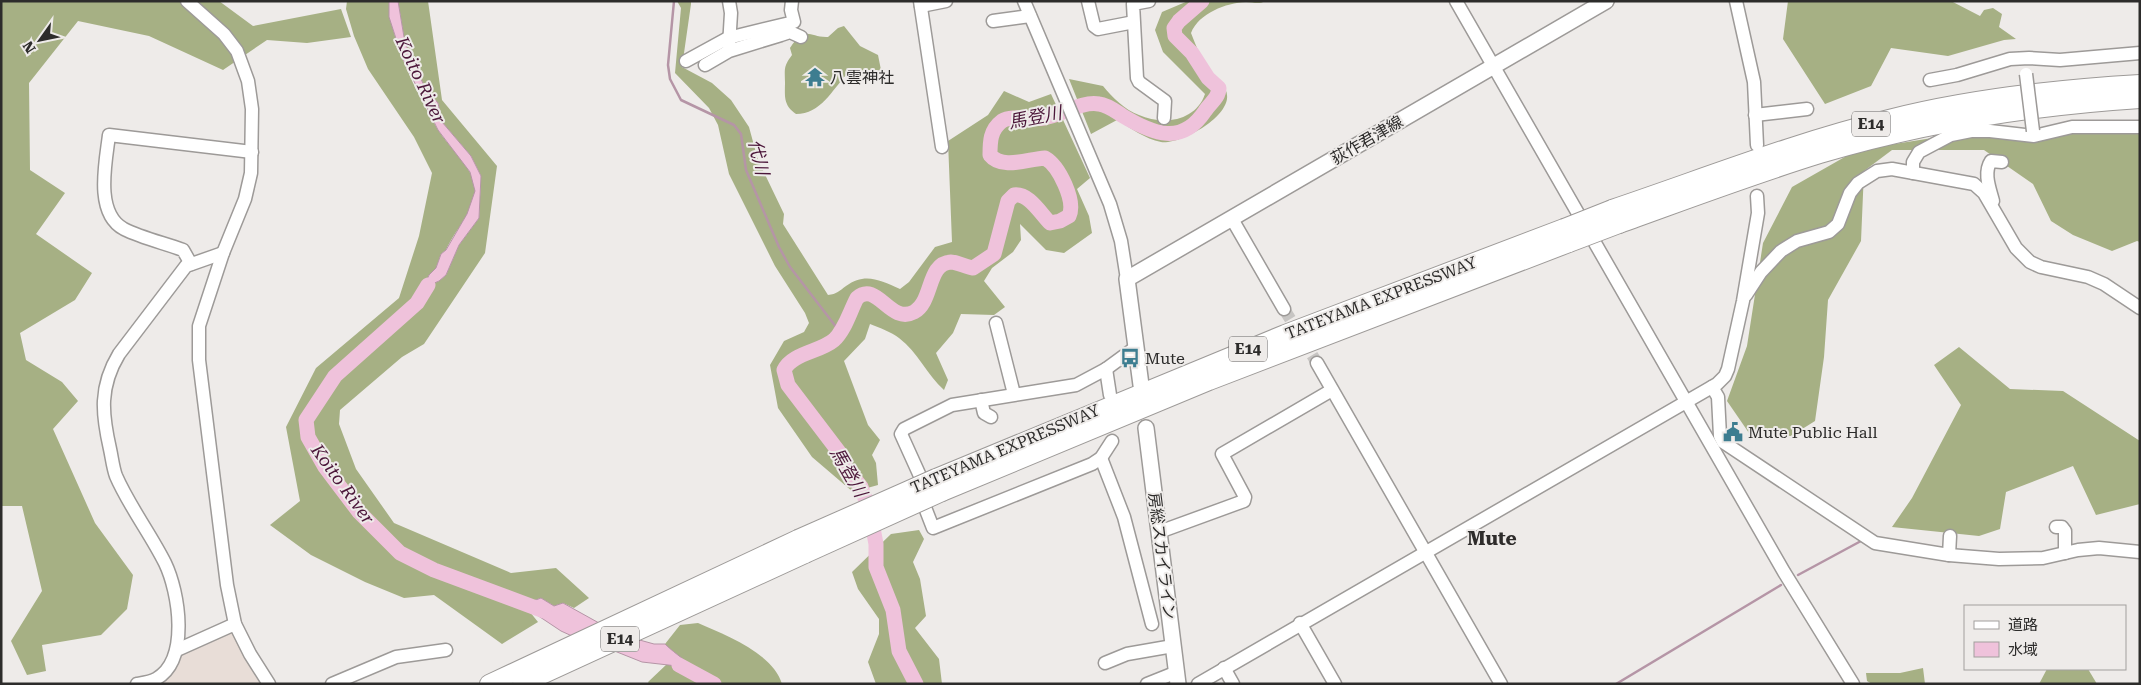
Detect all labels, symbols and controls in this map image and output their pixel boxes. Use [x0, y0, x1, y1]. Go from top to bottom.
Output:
north arrow [15, 15, 65, 65]
water label: Koito River [391, 32, 451, 127]
text: N [19, 38, 39, 56]
temple icon: 八雲神社 [804, 66, 826, 88]
place label: 八雲神社 [830, 68, 894, 87]
water label: 馬登川 [1006, 101, 1065, 132]
street label: 荻作君津線 [1328, 112, 1406, 168]
road number: E14 [1852, 112, 1890, 136]
water label: 代川 [745, 137, 774, 179]
street label: TATEYAMA EXPRESSWAY [1283, 253, 1479, 343]
road number: E14 [1229, 336, 1267, 362]
bus stop icon: Mute [1119, 347, 1141, 369]
place label: Mute [1145, 349, 1185, 368]
street label: TATEYAMA EXPRESSWAY [908, 401, 1102, 497]
public building icon: Mute Public Hall [1722, 421, 1744, 443]
place label: Mute Public Hall [1748, 423, 1877, 442]
water label: Koito River [306, 439, 379, 528]
water label: 馬登川 [826, 443, 873, 502]
street label: 房総スカイライン [1145, 491, 1179, 621]
district label: Mute [1467, 527, 1517, 550]
legend [1964, 605, 2126, 670]
text: 道路 [2008, 616, 2038, 634]
road number: E14 [601, 626, 639, 652]
text: 水域 [2008, 641, 2038, 659]

